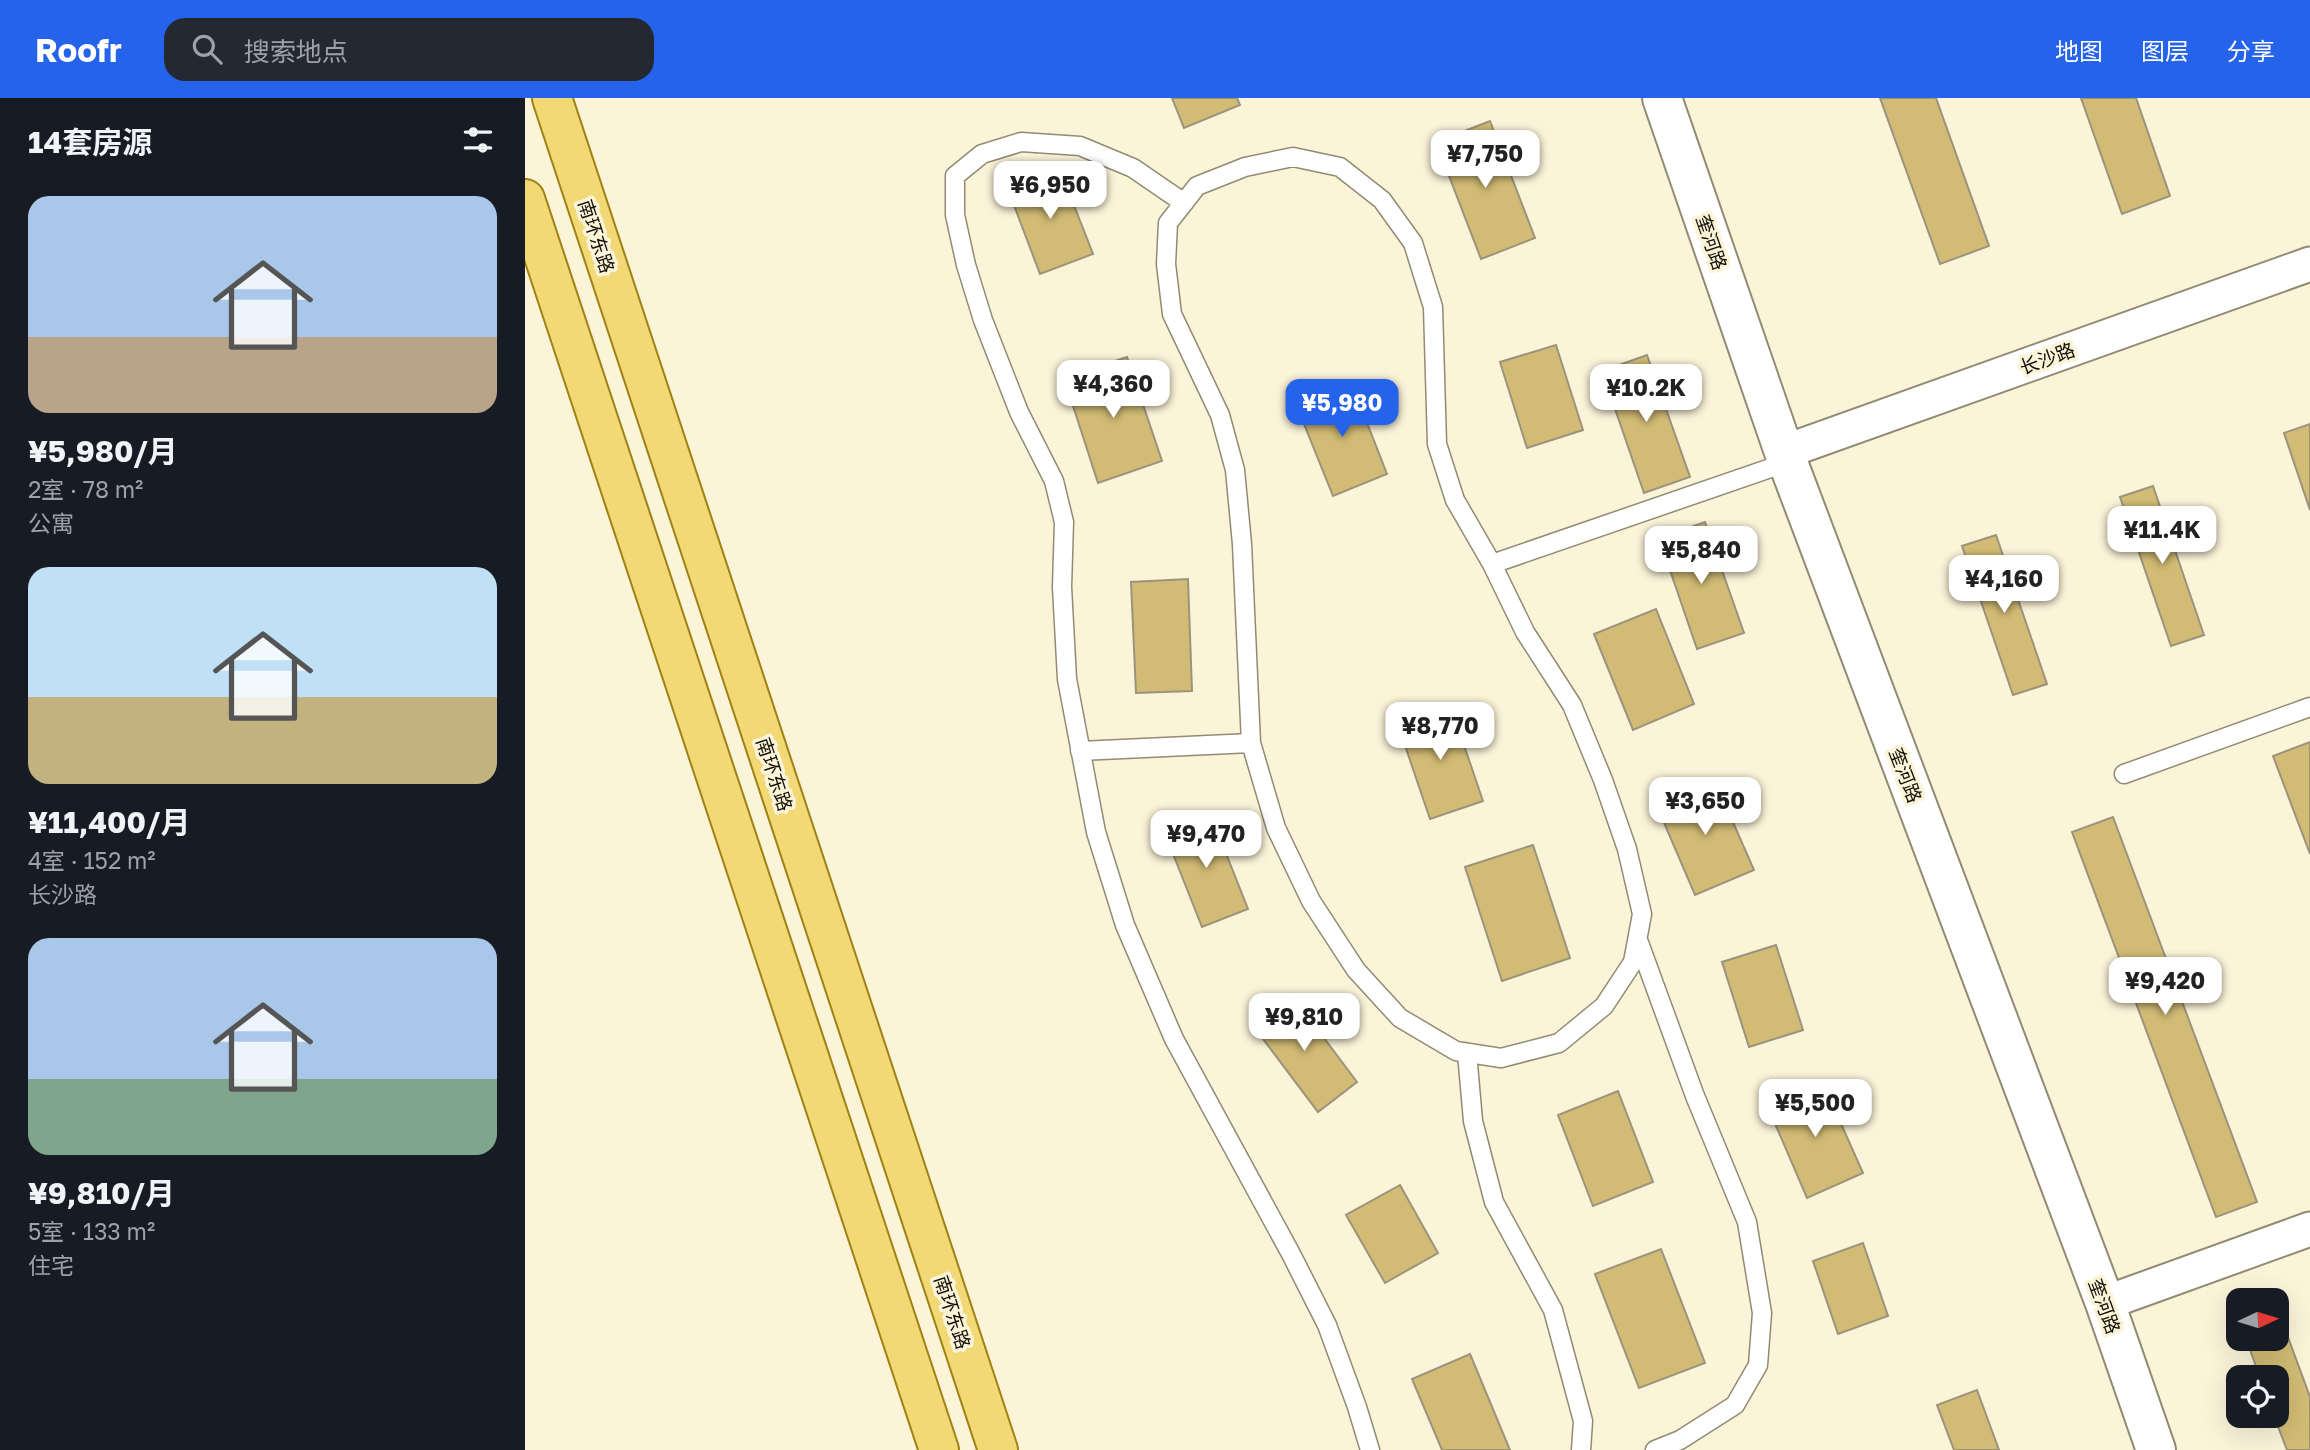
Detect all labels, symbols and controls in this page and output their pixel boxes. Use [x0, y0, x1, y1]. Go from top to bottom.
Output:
search box [164, 18, 654, 81]
text: Roofr [35, 30, 122, 69]
icon: search [188, 30, 226, 68]
text: 搜索地点 [244, 36, 348, 67]
text: 地图 [2055, 36, 2103, 65]
text: 图层 [2141, 36, 2189, 65]
text: 分享 [2227, 36, 2275, 65]
icon: filters [459, 121, 497, 159]
text: 14套房源 [28, 124, 152, 160]
pin: ¥7,750 [1428, 130, 1542, 190]
text: ¥7,750 [1447, 139, 1523, 167]
pin: ¥6,950 [993, 162, 1107, 221]
text: ¥6,950 [1010, 170, 1090, 198]
street label: 南环东路 [574, 196, 620, 276]
street label: 奎河路 [1692, 211, 1732, 273]
icon: home [200, 242, 326, 368]
street label: 长沙路 [2016, 337, 2078, 379]
pin: ¥4,360 [1056, 360, 1170, 420]
pin: ¥10.2K [1589, 364, 1703, 424]
text: ¥4,360 [1073, 369, 1153, 397]
text: ¥10.2K [1606, 373, 1686, 401]
pin: ¥5,980 [1285, 380, 1399, 439]
text: ¥5,980 [1302, 388, 1382, 416]
text: ¥5,980/月 [28, 433, 178, 469]
text: 2室 · 78 m² [28, 475, 143, 503]
pin: ¥11.4K [2105, 506, 2219, 566]
text: 公寓 [28, 509, 74, 537]
text: ¥11.4K [2123, 515, 2201, 543]
pin: ¥5,840 [1644, 526, 1758, 586]
text: ¥5,840 [1661, 535, 1741, 563]
pin: ¥4,160 [1947, 556, 2061, 615]
text: ¥4,160 [1965, 564, 2043, 592]
icon: home [200, 613, 326, 739]
pin: ¥8,770 [1383, 702, 1497, 762]
text: ¥8,770 [1401, 711, 1479, 739]
street label: 南环东路 [752, 734, 798, 814]
street label: 奎河路 [1885, 744, 1927, 806]
pin: ¥3,650 [1648, 778, 1762, 837]
text: ¥3,650 [1665, 786, 1745, 814]
text: ¥11,400/月 [28, 804, 190, 840]
pin: ¥9,470 [1149, 810, 1263, 870]
text: ¥9,470 [1166, 819, 1246, 847]
text: 4室 · 152 m² [28, 846, 156, 874]
text: 长沙路 [28, 880, 97, 908]
pin: ¥9,420 [2108, 958, 2222, 1017]
text: ¥9,420 [2125, 966, 2205, 994]
icon: home [200, 984, 326, 1110]
pin: ¥9,810 [1247, 993, 1361, 1053]
text: ¥9,810 [1265, 1002, 1343, 1030]
pin: ¥5,500 [1758, 1080, 1872, 1139]
text: ¥5,500 [1775, 1088, 1855, 1116]
text: ¥9,810/月 [28, 1175, 175, 1211]
text: 5室 · 133 m² [28, 1217, 155, 1245]
text: 住宅 [28, 1251, 74, 1279]
street label: 南环东路 [930, 1272, 976, 1352]
street label: 奎河路 [2084, 1275, 2126, 1337]
north arrow [2226, 1288, 2289, 1351]
map controls [2226, 1288, 2289, 1428]
button: locate [2226, 1365, 2289, 1428]

